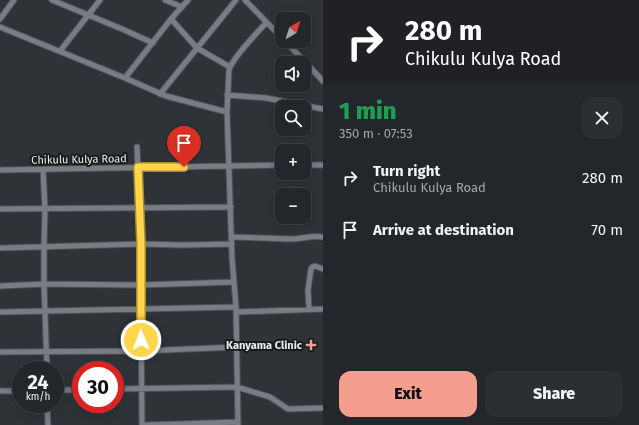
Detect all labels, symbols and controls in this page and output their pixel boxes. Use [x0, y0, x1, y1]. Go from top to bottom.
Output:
north arrow [275, 12, 311, 48]
map controls [275, 12, 311, 224]
text: 280 m [405, 14, 482, 47]
icon: right [339, 16, 391, 68]
text: Chikulu Kulya Road [405, 48, 561, 70]
button: sound [275, 56, 311, 92]
text: 1 min [339, 97, 397, 125]
button: close [581, 97, 623, 139]
button: search [275, 100, 311, 136]
pin [167, 126, 201, 167]
text: 350 m · 07:53 [339, 126, 413, 141]
icon: arrive [173, 132, 195, 154]
button: + [275, 144, 311, 180]
street label: Chikulu Kulya Road [31, 152, 127, 167]
text: Turn right [373, 162, 440, 180]
icon: right [339, 167, 361, 189]
text: 280 m [582, 169, 623, 187]
text: Chikulu Kulya Road [373, 180, 486, 195]
button: − [275, 188, 311, 224]
icon: arrive [339, 219, 361, 241]
text: Arrive at destination [373, 221, 514, 239]
text: 70 m [591, 221, 623, 239]
position arrow [120, 319, 162, 361]
place label: Kanyama Clinic [226, 339, 303, 352]
marker: Kanyama Clinic [305, 339, 317, 351]
speed limit sign: 30 [72, 361, 124, 413]
text: 24 [27, 370, 49, 394]
button: Exit [339, 371, 477, 417]
button: Share [485, 371, 623, 417]
text: km/h [26, 391, 50, 403]

